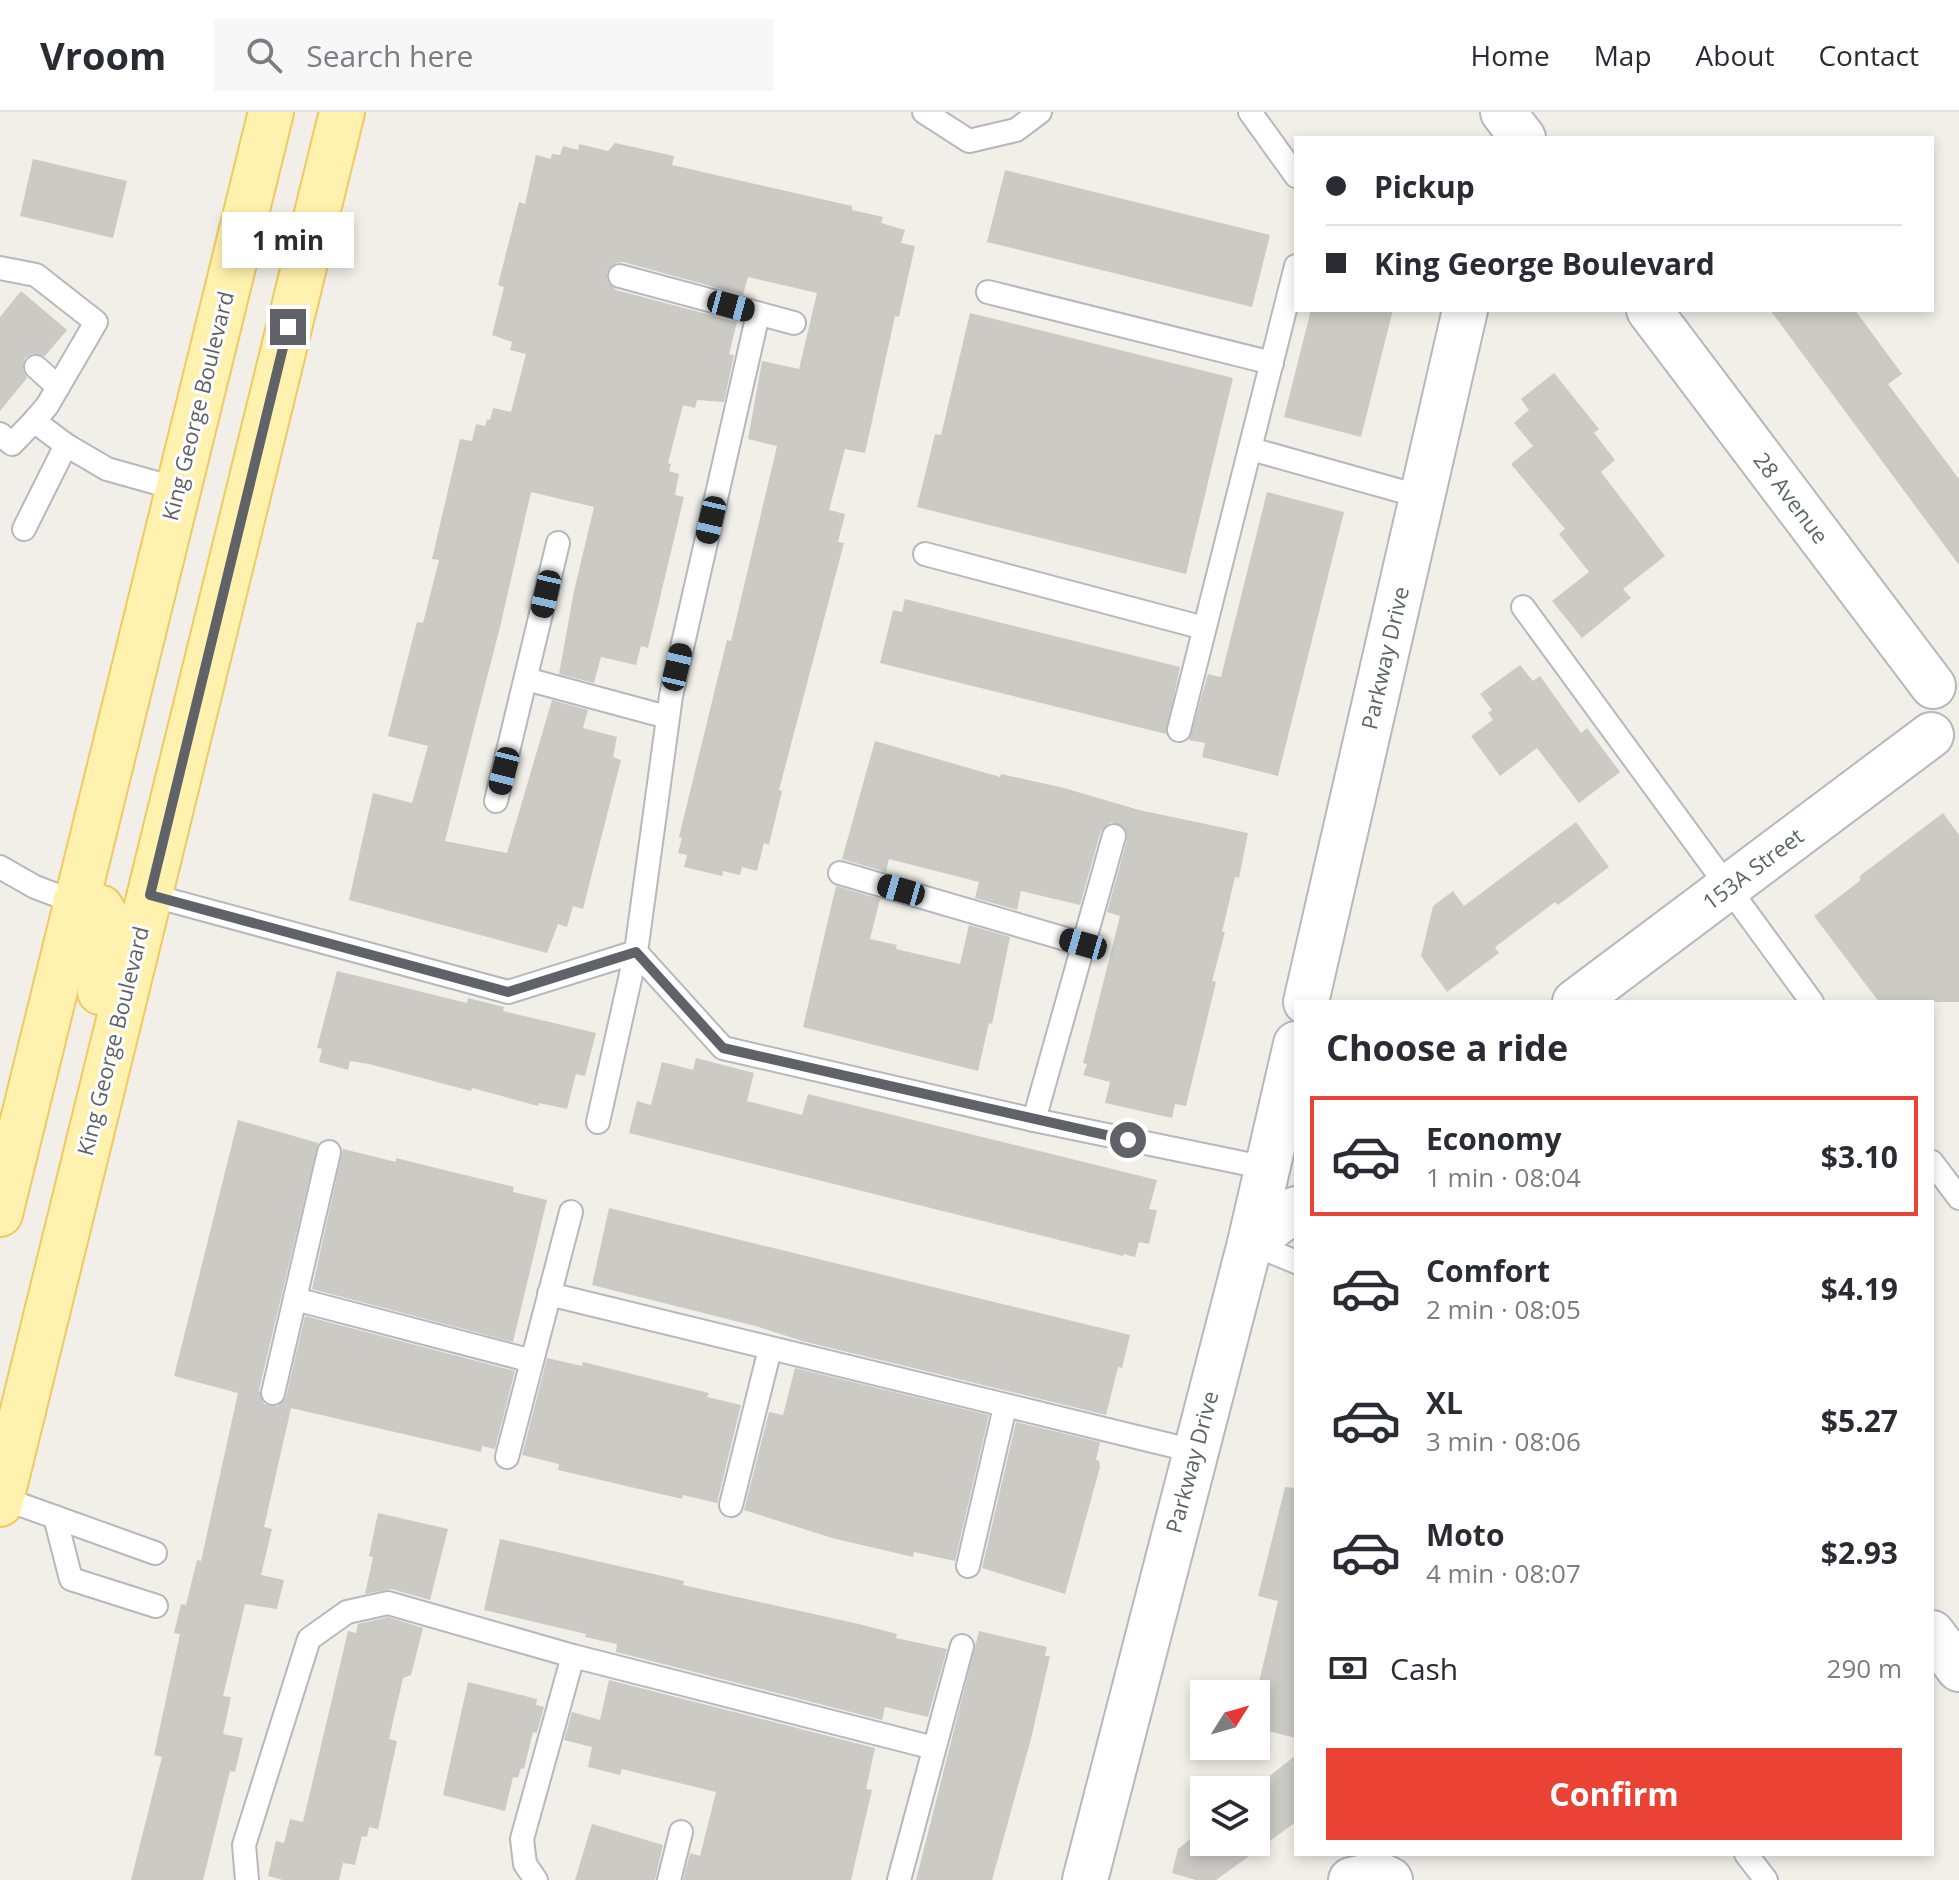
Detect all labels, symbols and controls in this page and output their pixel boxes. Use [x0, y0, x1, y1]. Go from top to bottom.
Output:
search box [214, 19, 774, 91]
text: Vroom [40, 29, 166, 81]
icon: search [242, 33, 286, 77]
text: Search here [306, 35, 473, 76]
text: Home [1471, 36, 1550, 74]
text: Map [1594, 36, 1652, 74]
text: About [1696, 36, 1774, 74]
text: Contact [1818, 36, 1919, 74]
text: Pickup [1374, 166, 1475, 207]
callout: 1 min [222, 211, 354, 267]
text: 1 min [252, 222, 324, 258]
text: King George Boulevard [1374, 243, 1715, 284]
street label: King George Boulevard [154, 288, 240, 524]
car [705, 288, 757, 324]
route end [270, 309, 306, 345]
street label: 28 Avenue [1747, 445, 1836, 549]
car [694, 494, 728, 546]
car [529, 568, 563, 620]
street label: Parkway Drive [1353, 583, 1415, 732]
car [660, 641, 694, 693]
car [487, 745, 521, 797]
street label: 153A Street [1696, 820, 1809, 916]
car [875, 872, 927, 908]
street label: King George Boulevard [69, 923, 155, 1159]
car [1057, 926, 1109, 962]
text: Choose a ride [1326, 1023, 1568, 1072]
text: Economy [1426, 1118, 1562, 1159]
icon: car [1330, 1120, 1402, 1192]
route start [1110, 1122, 1146, 1158]
text: $3.10 [1821, 1136, 1898, 1177]
text: 1 min · 08:04 [1426, 1159, 1581, 1195]
text: Comfort [1426, 1250, 1550, 1291]
icon: car [1330, 1252, 1402, 1324]
text: $4.19 [1821, 1268, 1898, 1309]
text: 2 min · 08:05 [1426, 1291, 1581, 1327]
text: XL [1426, 1382, 1463, 1423]
icon: car [1330, 1384, 1402, 1456]
street label: Parkway Drive [1158, 1387, 1224, 1536]
text: $5.27 [1821, 1400, 1898, 1441]
text: 3 min · 08:06 [1426, 1423, 1581, 1459]
text: Moto [1426, 1514, 1504, 1555]
icon: car [1330, 1516, 1402, 1588]
text: $2.93 [1821, 1532, 1898, 1573]
text: 4 min · 08:07 [1426, 1555, 1581, 1591]
icon: cash [1326, 1646, 1370, 1690]
text: Cash [1390, 1648, 1458, 1689]
text: 290 m [1827, 1650, 1902, 1686]
north arrow [1190, 1680, 1270, 1760]
map controls [1190, 1680, 1270, 1856]
button: Confirm [1326, 1748, 1902, 1840]
button: layers [1190, 1776, 1270, 1856]

